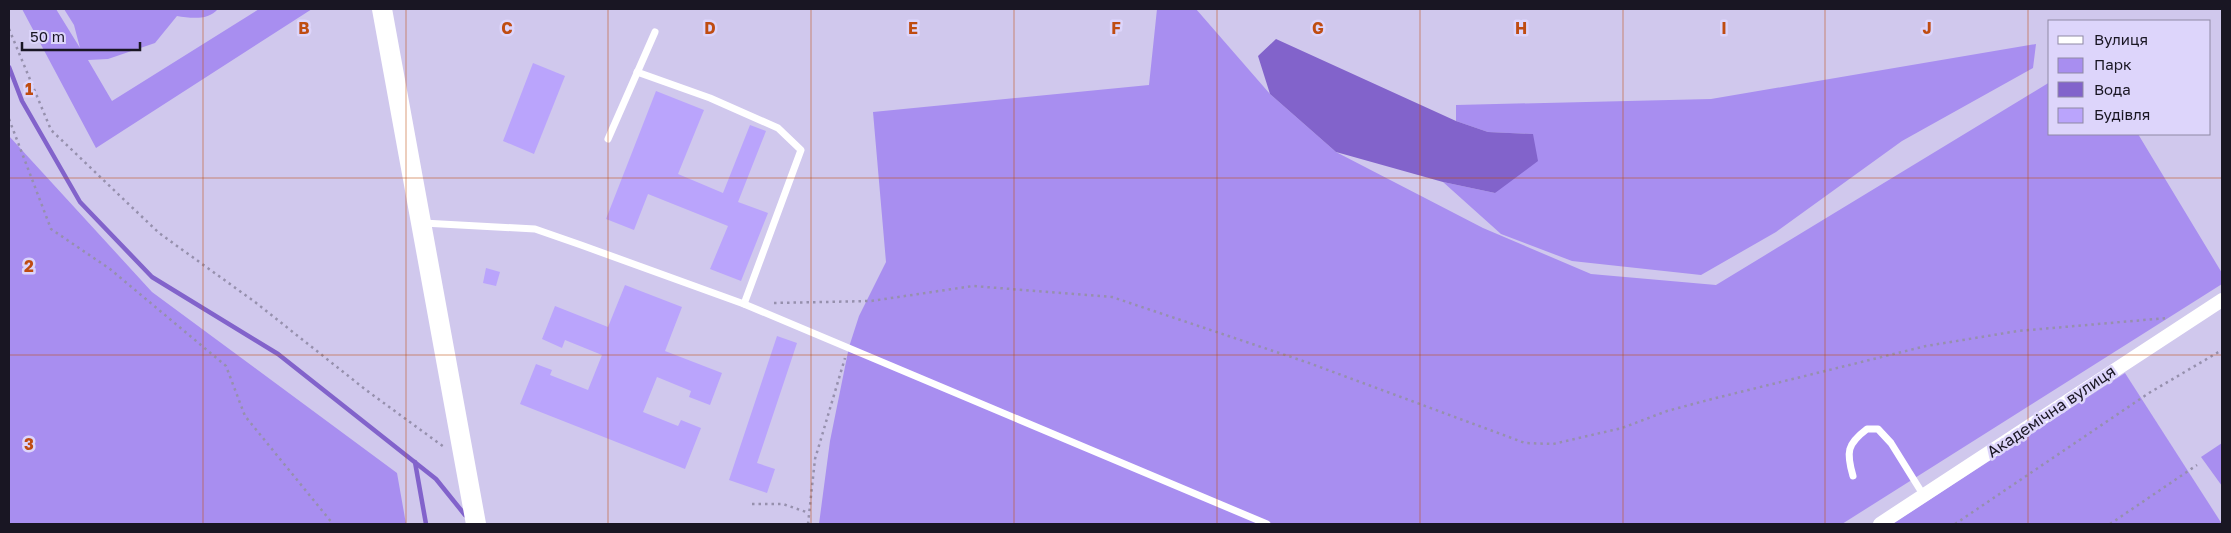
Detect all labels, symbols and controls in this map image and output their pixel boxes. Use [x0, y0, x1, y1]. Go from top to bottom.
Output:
text: B [298, 18, 310, 38]
text: C [501, 18, 513, 38]
text: D [704, 18, 716, 38]
text: E [908, 18, 918, 38]
text: F [1111, 18, 1121, 38]
text: G [1312, 18, 1324, 38]
text: H [1515, 18, 1527, 38]
text: I [1721, 18, 1727, 38]
text: J [1922, 18, 1932, 38]
scale bar [22, 20, 140, 52]
legend [2048, 20, 2211, 135]
text: 50 m [30, 27, 65, 45]
text: Вулиця [2094, 30, 2148, 48]
text: Парк [2094, 55, 2132, 73]
text: 1 [25, 79, 33, 99]
text: Вода [2094, 80, 2131, 98]
text: Будівля [2094, 105, 2150, 123]
text: 2 [24, 256, 34, 276]
street label: Академічна вулиця [1983, 361, 2119, 461]
text: 3 [24, 434, 34, 454]

